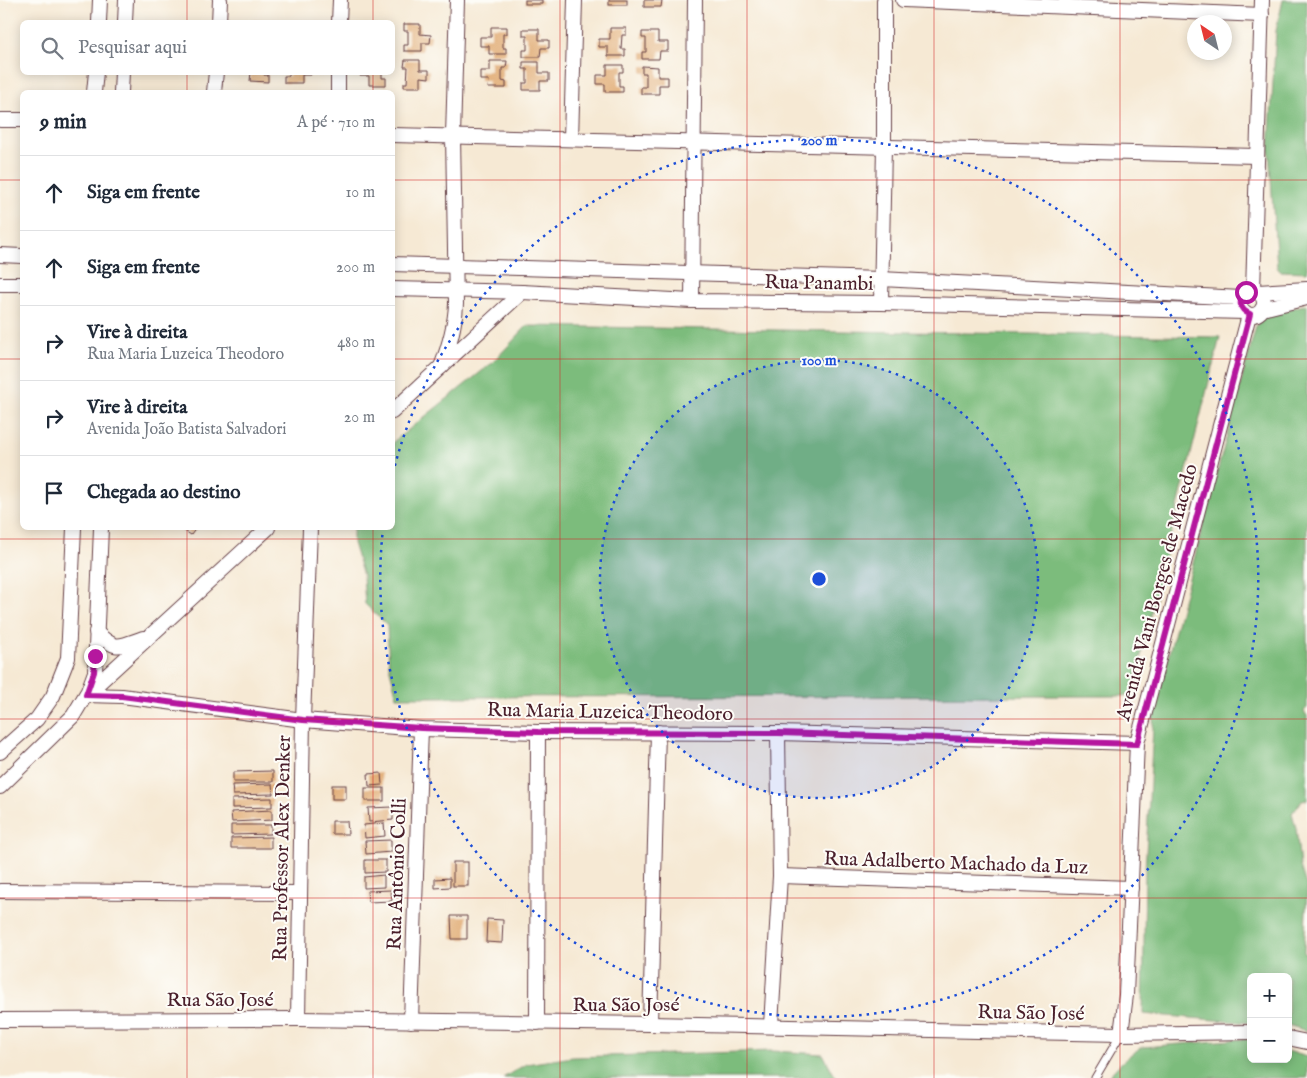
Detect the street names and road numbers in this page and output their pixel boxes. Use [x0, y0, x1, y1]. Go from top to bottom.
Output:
street label: Rua Panambi [764, 270, 874, 297]
street label: Avenida Vani Borges de Macedo [1111, 461, 1204, 725]
street label: Rua Maria Luzeica Theodoro [487, 698, 734, 727]
street label: Rua Professor Alex Denker [268, 734, 297, 961]
street label: Rua Antônio Colli [382, 797, 413, 951]
street label: Rua Adalberto Machado da Luz [823, 846, 1089, 881]
street label: Rua São José [166, 988, 274, 1013]
street label: Rua São José [572, 993, 680, 1018]
street label: Rua São José [977, 1000, 1085, 1027]

